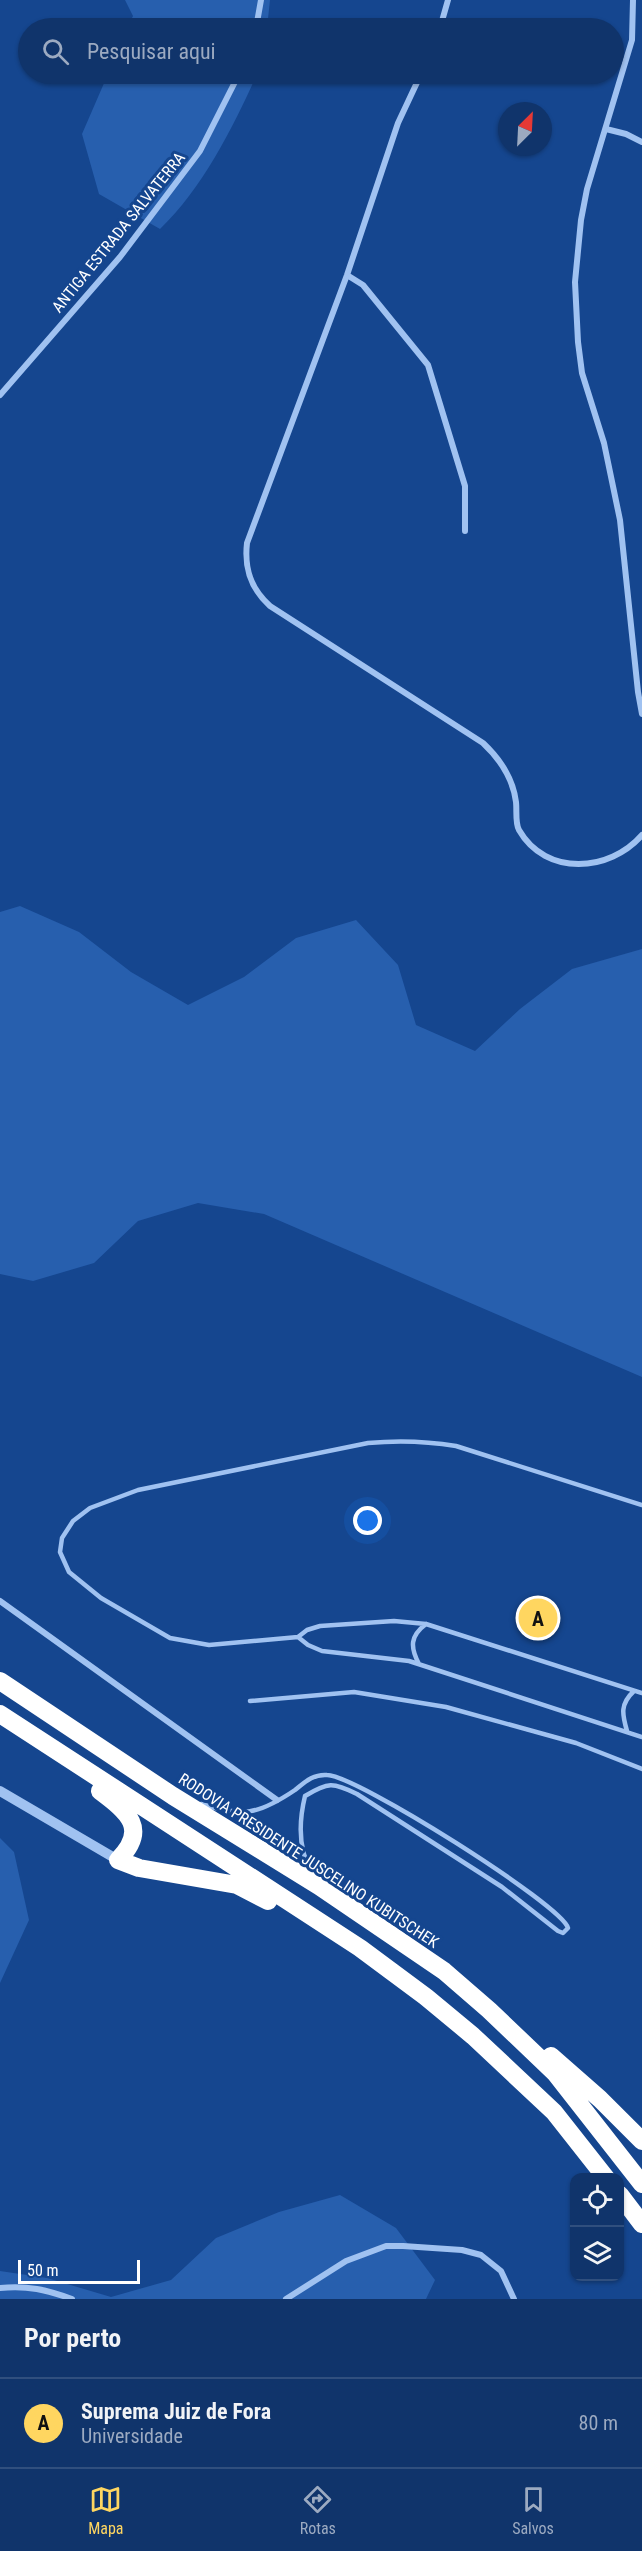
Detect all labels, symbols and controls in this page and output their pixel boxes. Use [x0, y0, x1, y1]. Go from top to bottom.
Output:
search box [18, 18, 624, 84]
icon: search [39, 35, 72, 68]
text: Pesquisar aqui [87, 39, 216, 64]
north arrow [498, 102, 552, 156]
street label: ANTIGA ESTRADA SALVATERRA [48, 148, 189, 316]
your location [353, 1506, 382, 1535]
pin: A [518, 1596, 558, 1640]
street label: RODOVIA PRESIDENTE JUSCELINO KUBITSCHEK [175, 1769, 443, 1952]
map controls [570, 2173, 624, 2281]
button: locate [570, 2173, 624, 2227]
button: layers [570, 2227, 624, 2281]
scale bar [18, 2257, 140, 2284]
text: 50 m [27, 2261, 59, 2280]
text: Por perto [24, 2323, 121, 2353]
text: Suprema Juiz de Fora [81, 2399, 271, 2424]
text: A [38, 2411, 49, 2435]
text: 80 m [579, 2411, 618, 2435]
text: Universidade [81, 2424, 183, 2448]
tab: Mapa [88, 2483, 123, 2538]
tab: Rotas [300, 2483, 336, 2538]
tab: Salvos [512, 2483, 554, 2538]

